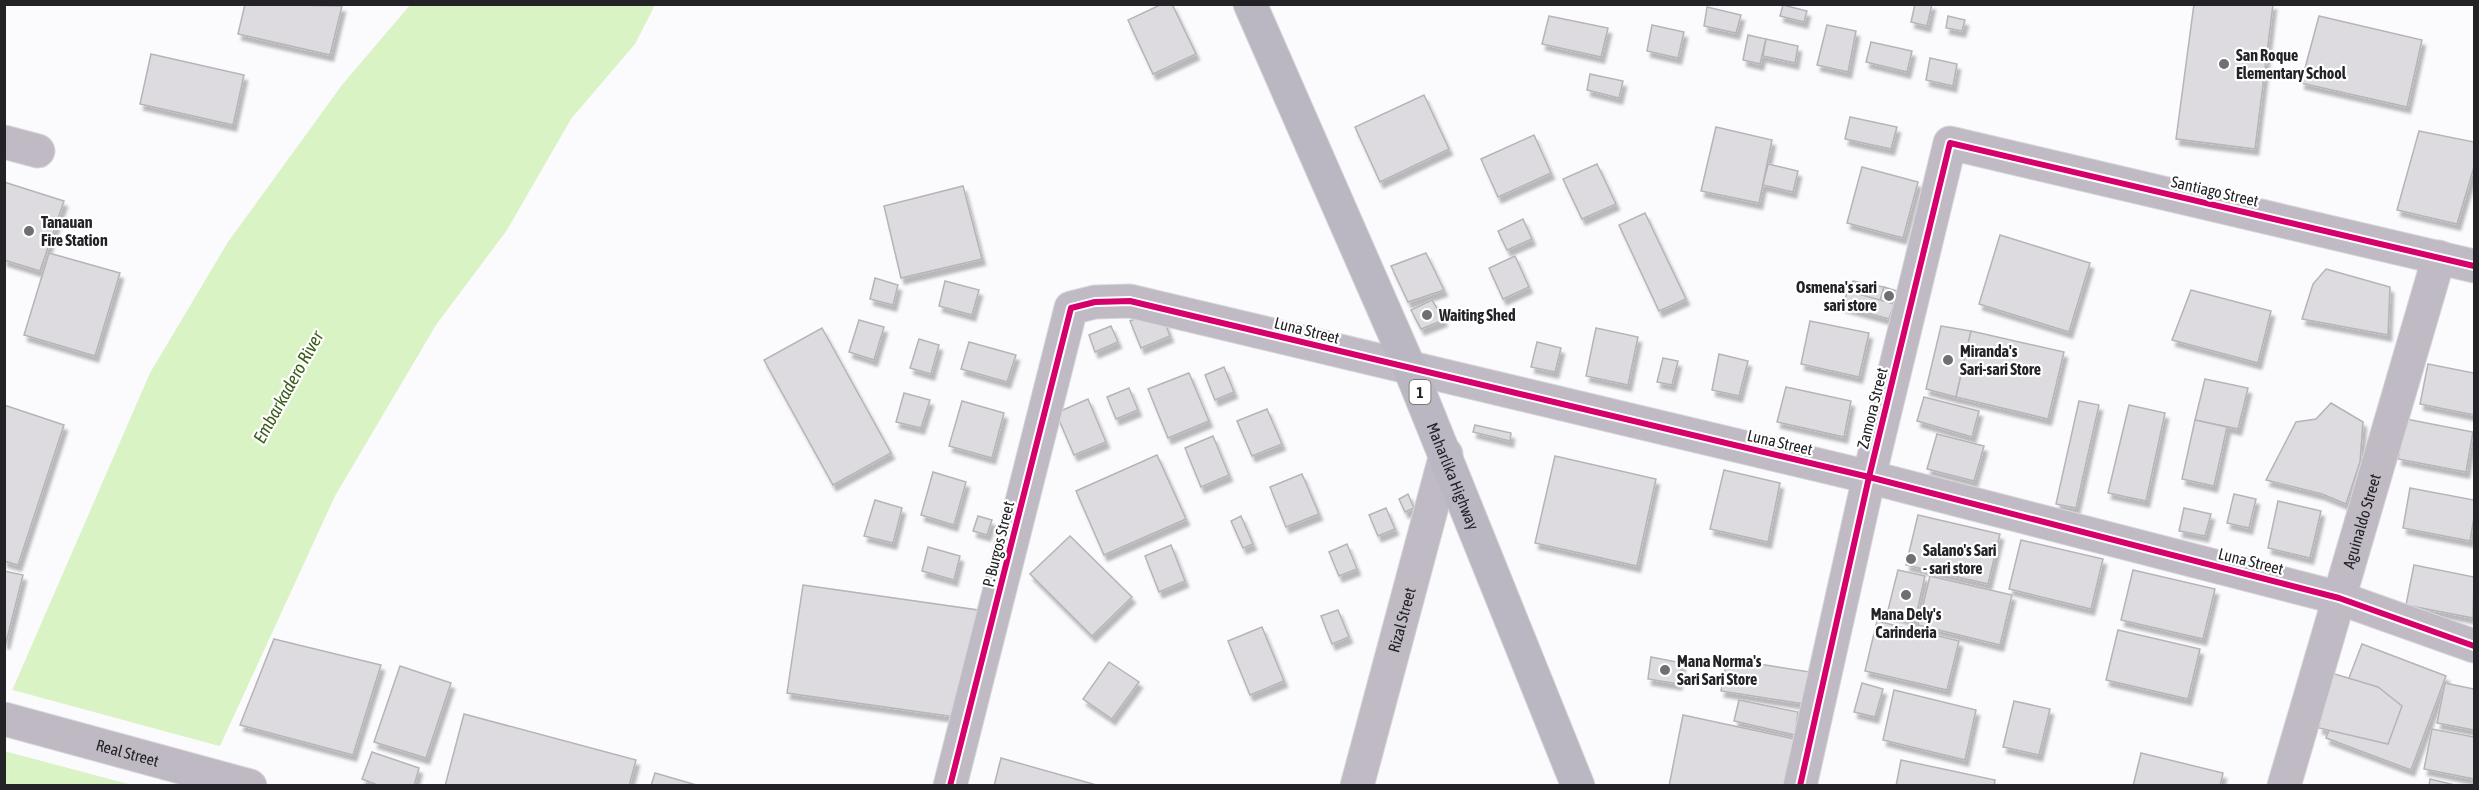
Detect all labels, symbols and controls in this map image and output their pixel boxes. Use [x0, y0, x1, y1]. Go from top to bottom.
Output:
place label: San Roque Elementary School [2236, 46, 2347, 82]
marker: San Roque Elementary School [2217, 57, 2231, 71]
street label: Santiago Street [2169, 172, 2261, 211]
place label: Tanauan Fire Station [41, 213, 108, 249]
marker: Tanauan Fire Station [22, 224, 36, 238]
place label: Osmena's sari sari store [1796, 278, 1877, 314]
marker: Osmena's sari sari store [1882, 289, 1896, 303]
place label: Waiting Shed [1438, 306, 1516, 324]
marker: Waiting Shed [1420, 308, 1434, 322]
street label: Luna Street [1273, 313, 1342, 347]
water label: Embarkadero River [249, 327, 328, 447]
place label: Miranda's Sari-sari Store [1960, 342, 2041, 378]
marker: Miranda's Sari-sari Store [1941, 353, 1955, 367]
street label: Zamora Street [1853, 365, 1891, 450]
road number: 1 [1410, 380, 1430, 404]
street label: Maharlika Highway [1424, 420, 1483, 533]
street label: Luna Street [1746, 426, 1815, 458]
street label: Aguinaldo Street [2339, 471, 2384, 571]
street label: P. Burgos Street [979, 499, 1018, 589]
place label: Salano's Sari - sari store [1923, 541, 1997, 577]
street label: Luna Street [2217, 544, 2286, 578]
marker: Salano's Sari - sari store [1904, 552, 1918, 566]
street label: Rizal Street [1384, 585, 1419, 654]
marker: Mana Dely's Carinderia [1899, 588, 1913, 602]
place label: Mana Dely's Carinderia [1871, 605, 1942, 641]
place label: Mana Norma's Sari Sari Store [1677, 652, 1762, 688]
marker: Mana Norma's Sari Sari Store [1658, 663, 1672, 677]
street label: Real Street [94, 736, 161, 770]

